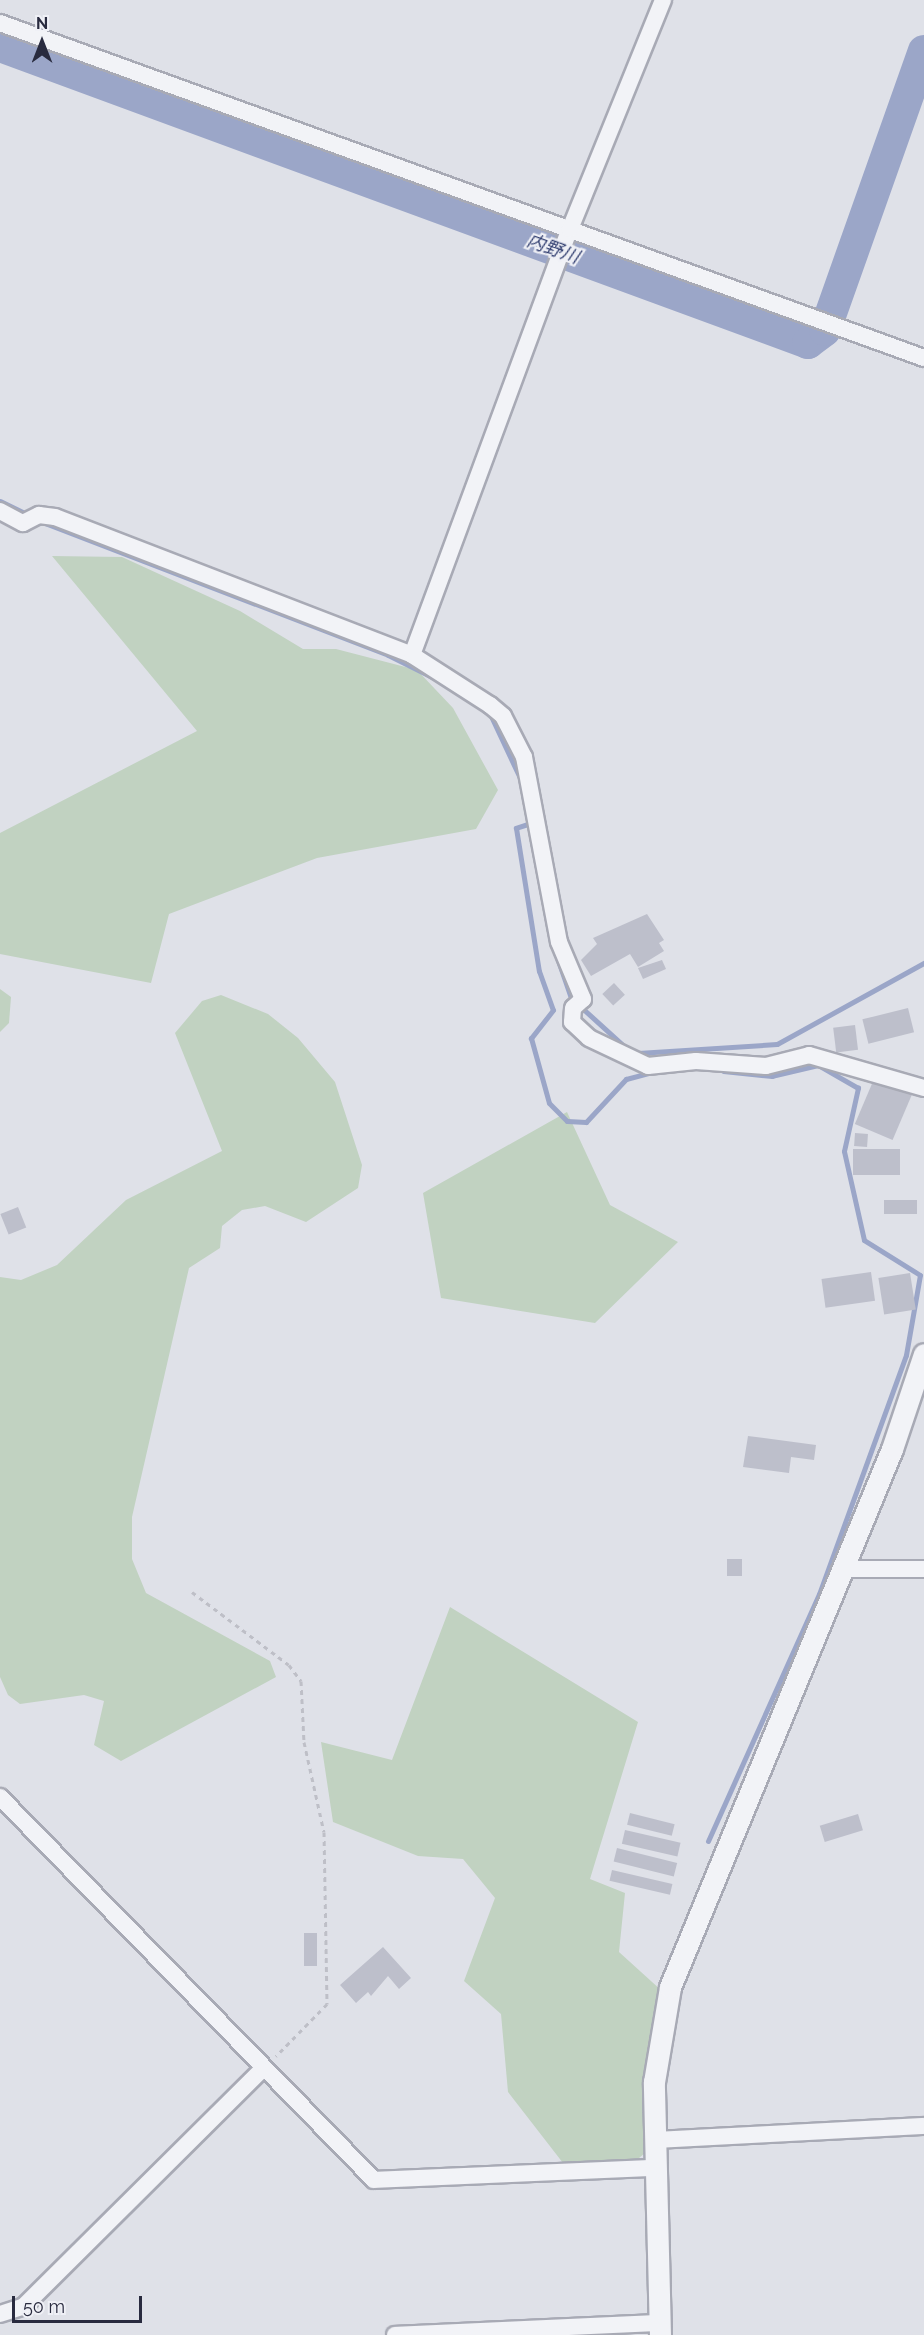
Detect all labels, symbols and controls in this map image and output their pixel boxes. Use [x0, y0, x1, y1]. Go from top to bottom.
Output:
north arrow [12, 12, 72, 72]
text: N [36, 14, 48, 33]
water label: 内野川 [524, 230, 582, 268]
scale bar [15, 2284, 146, 2322]
text: 50 m [23, 2296, 65, 2317]

